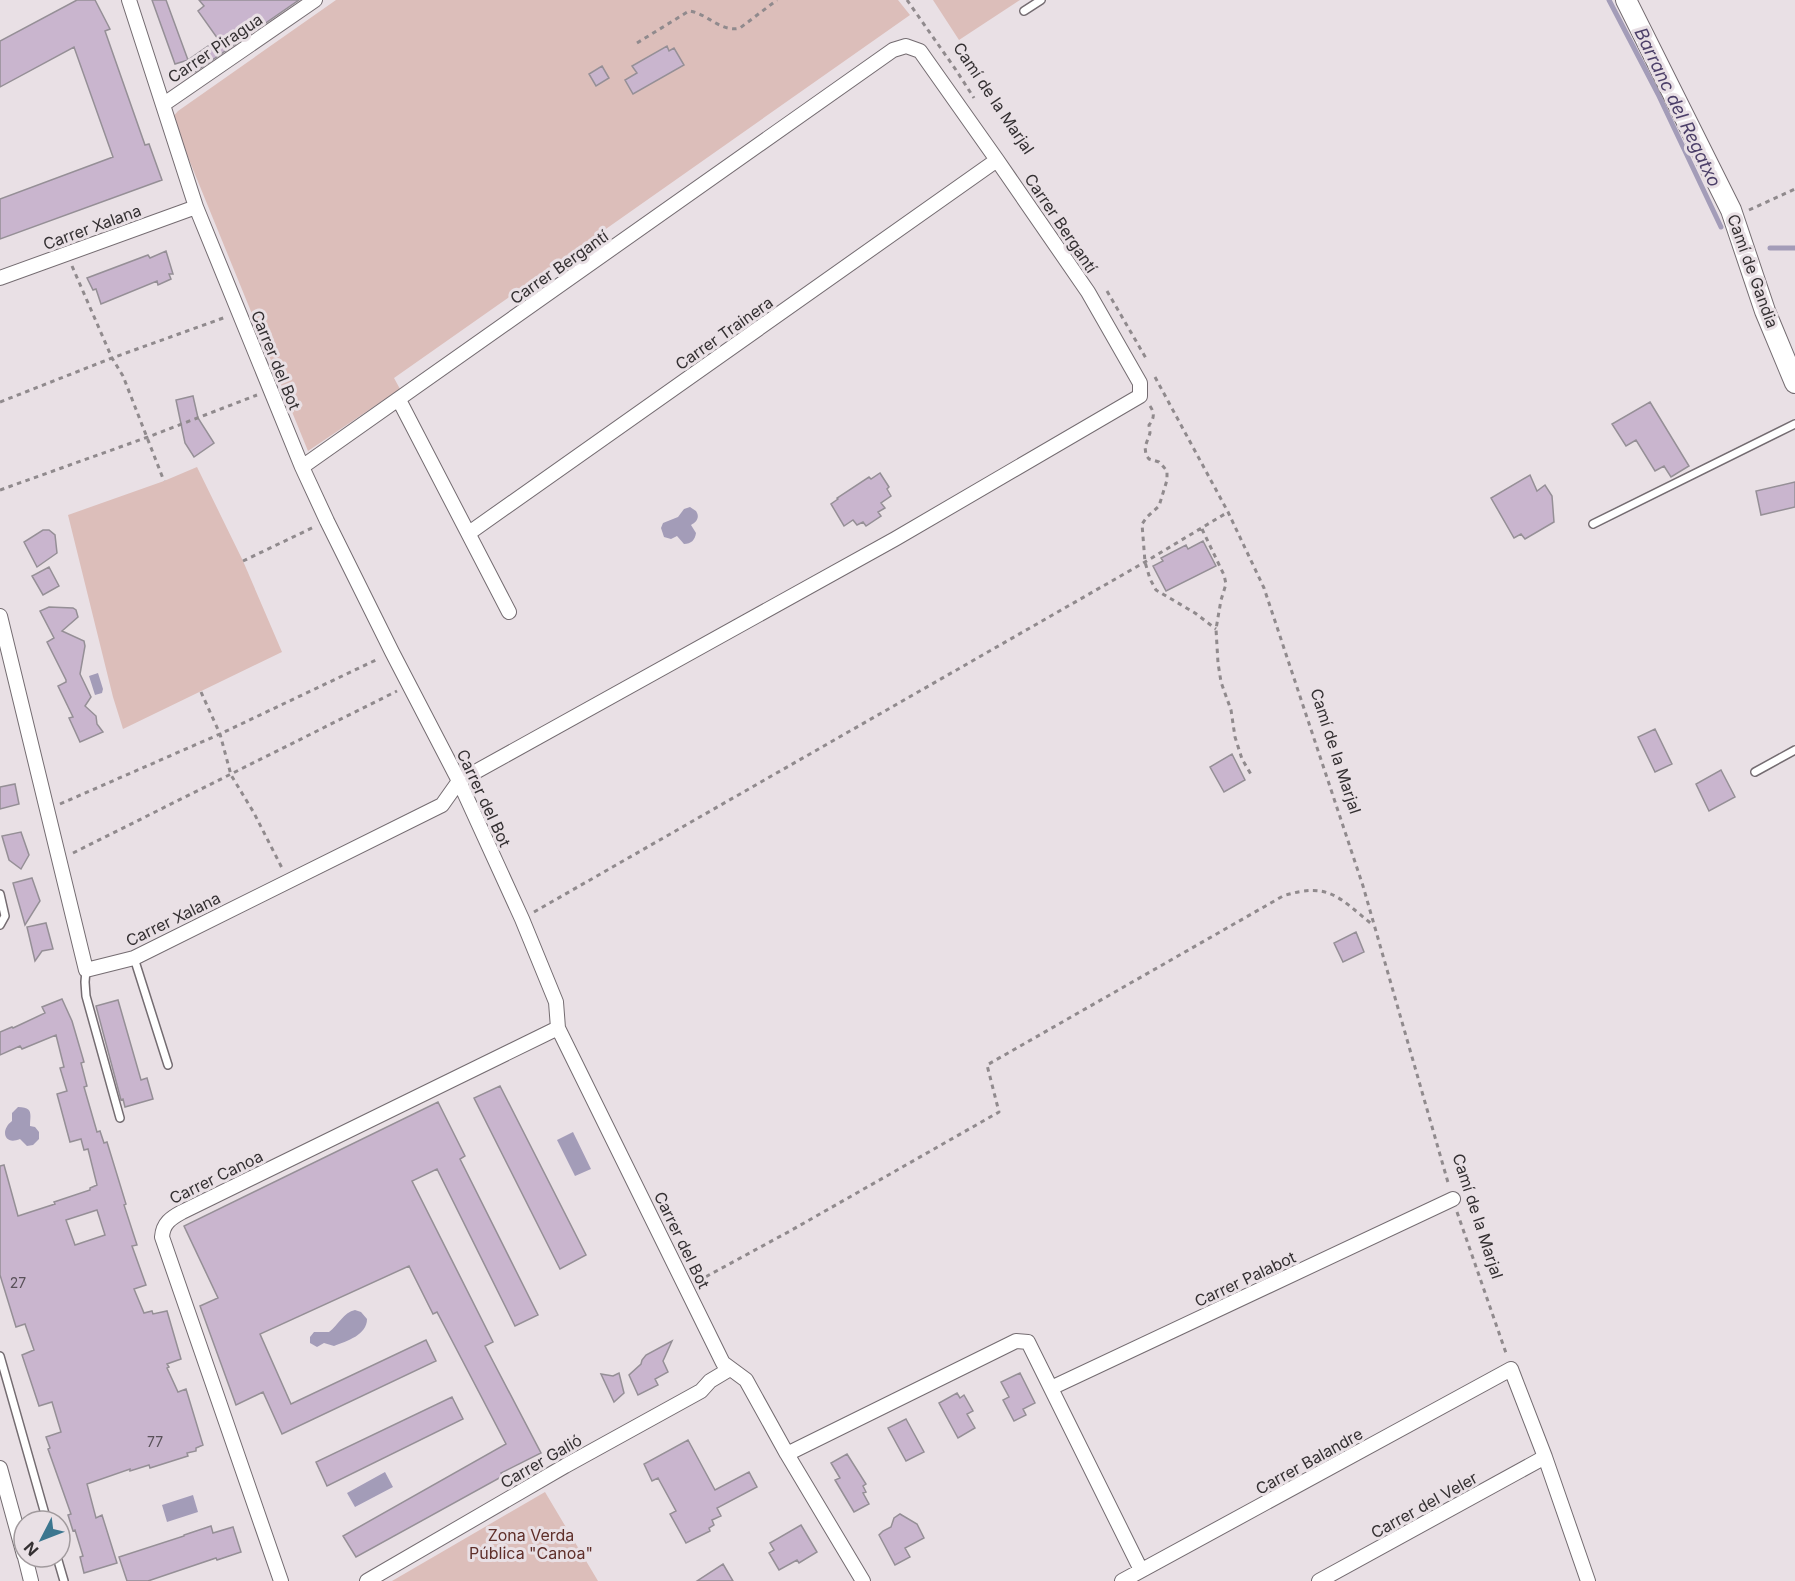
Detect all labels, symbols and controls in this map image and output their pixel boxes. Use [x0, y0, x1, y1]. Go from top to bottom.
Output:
street label: Carrer Piragua [164, 9, 266, 87]
water label: Barranc del Regatxo [1630, 24, 1726, 190]
street label: Camí de la Marjal [949, 38, 1039, 158]
street label: Carrer Bergantí [1020, 170, 1102, 277]
street label: Carrer Xalana [40, 200, 144, 254]
street label: Camí de Gandia [1723, 211, 1783, 331]
street label: Carrer Bergantí [506, 226, 612, 308]
street label: Carrer Trainera [671, 292, 777, 374]
street label: Carrer del Bot [247, 307, 305, 413]
street label: Camí de la Marjal [1306, 686, 1366, 816]
street label: Carrer del Bot [453, 746, 515, 850]
street label: Carrer Xalana [122, 887, 224, 951]
street label: Carrer Canoa [166, 1146, 266, 1208]
street label: Camí de la Marjal [1448, 1151, 1508, 1281]
street label: Carrer del Bot [650, 1188, 714, 1292]
street label: Carrer Palabot [1191, 1247, 1299, 1311]
house number: 27 [10, 1274, 26, 1291]
street label: Carrer Balandre [1252, 1423, 1366, 1499]
street label: Carrer Galió [497, 1430, 585, 1492]
house number: 77 [147, 1433, 163, 1450]
street label: Carrer del Veler [1367, 1467, 1481, 1543]
north arrow [12, 1509, 72, 1569]
park label: Zona Verda Pública "Canoa" [469, 1525, 593, 1563]
text: N [19, 1538, 42, 1560]

